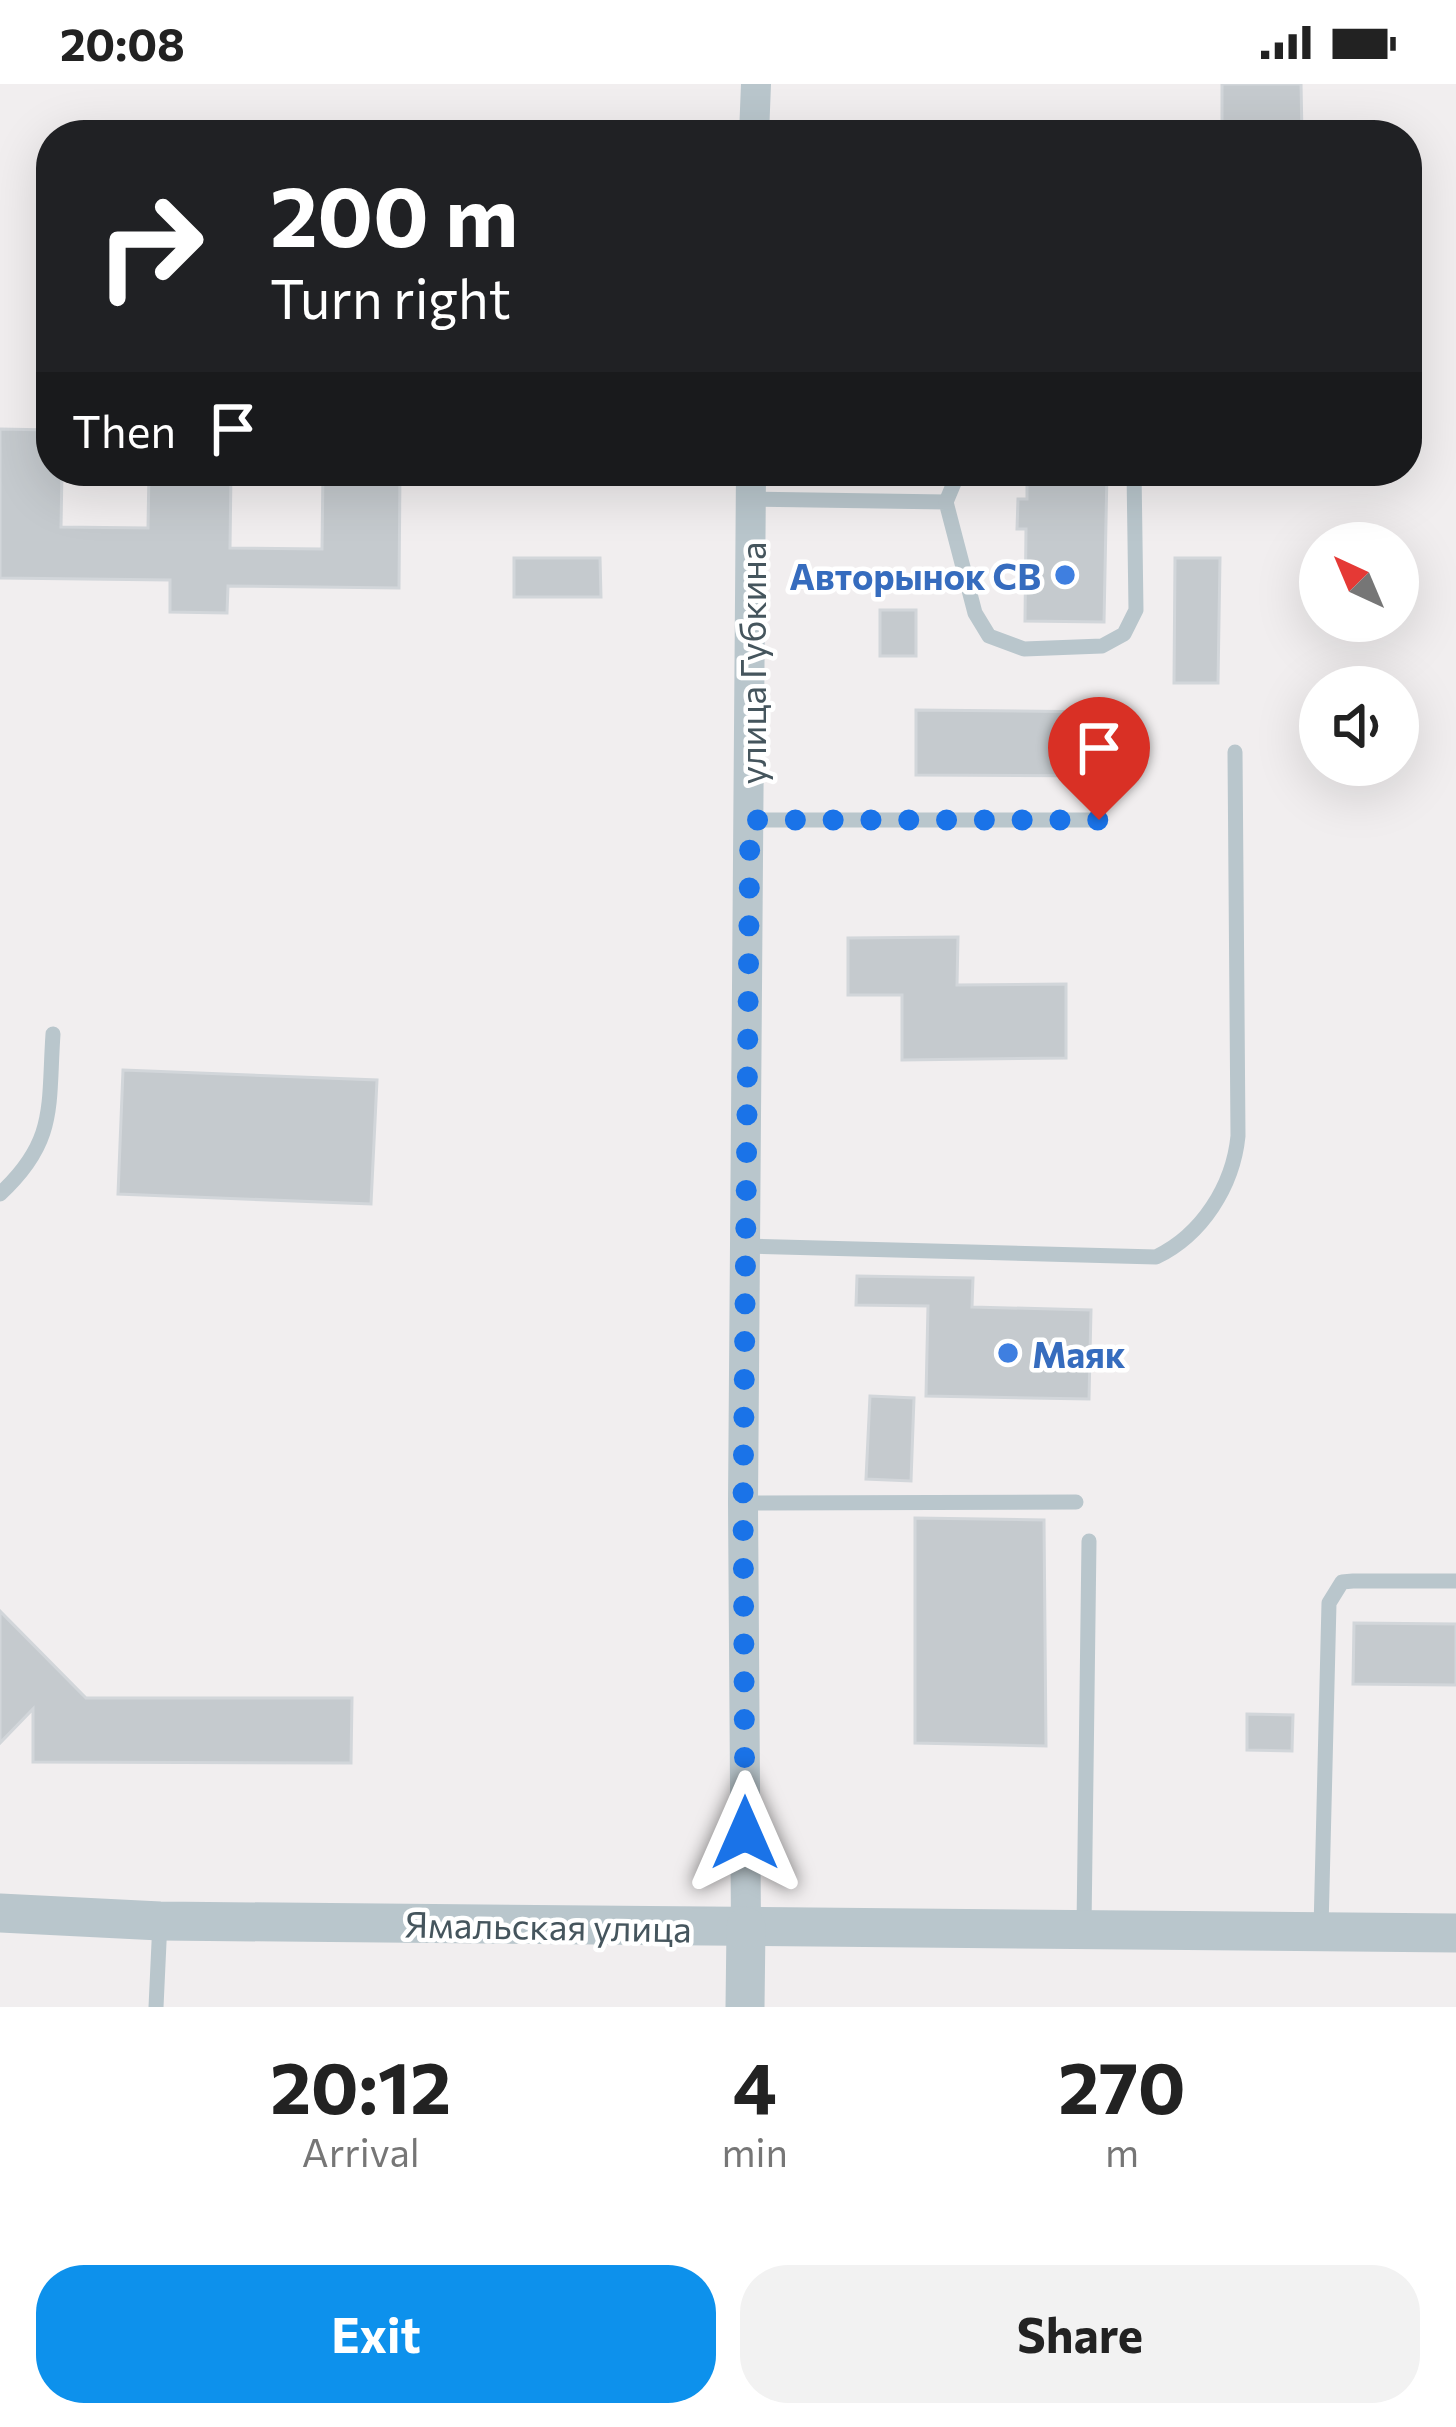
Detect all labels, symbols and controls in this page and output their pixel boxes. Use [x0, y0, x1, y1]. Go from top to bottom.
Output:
text: 20:08 [60, 15, 185, 70]
text: 200 m [270, 162, 518, 264]
icon: right [72, 168, 228, 324]
text: Turn right [270, 264, 511, 330]
icon: arrive [200, 396, 266, 462]
text: Then [72, 402, 176, 457]
north arrow [1299, 522, 1419, 642]
map controls [1299, 522, 1419, 786]
street label: улица Губкина [729, 542, 773, 784]
place label: Авторынок СВ [789, 553, 1041, 597]
marker: Авторынок СВ [1052, 562, 1078, 588]
button: sound [1299, 666, 1419, 786]
pin [1048, 697, 1150, 820]
icon: arrive [1066, 715, 1132, 781]
place label: Маяк [1032, 1331, 1126, 1375]
marker: Маяк [995, 1340, 1021, 1366]
position arrow [682, 1770, 808, 1896]
street label: Ямальская улица [404, 1900, 692, 1950]
text: 20:12 [270, 2041, 451, 2129]
text: 4 [733, 2041, 777, 2129]
text: 270 [1058, 2041, 1186, 2129]
text: Arrival [302, 2127, 420, 2175]
text: min [722, 2127, 788, 2175]
text: m [1105, 2127, 1139, 2175]
button: Exit [36, 2265, 716, 2403]
button: Share [740, 2265, 1420, 2403]

